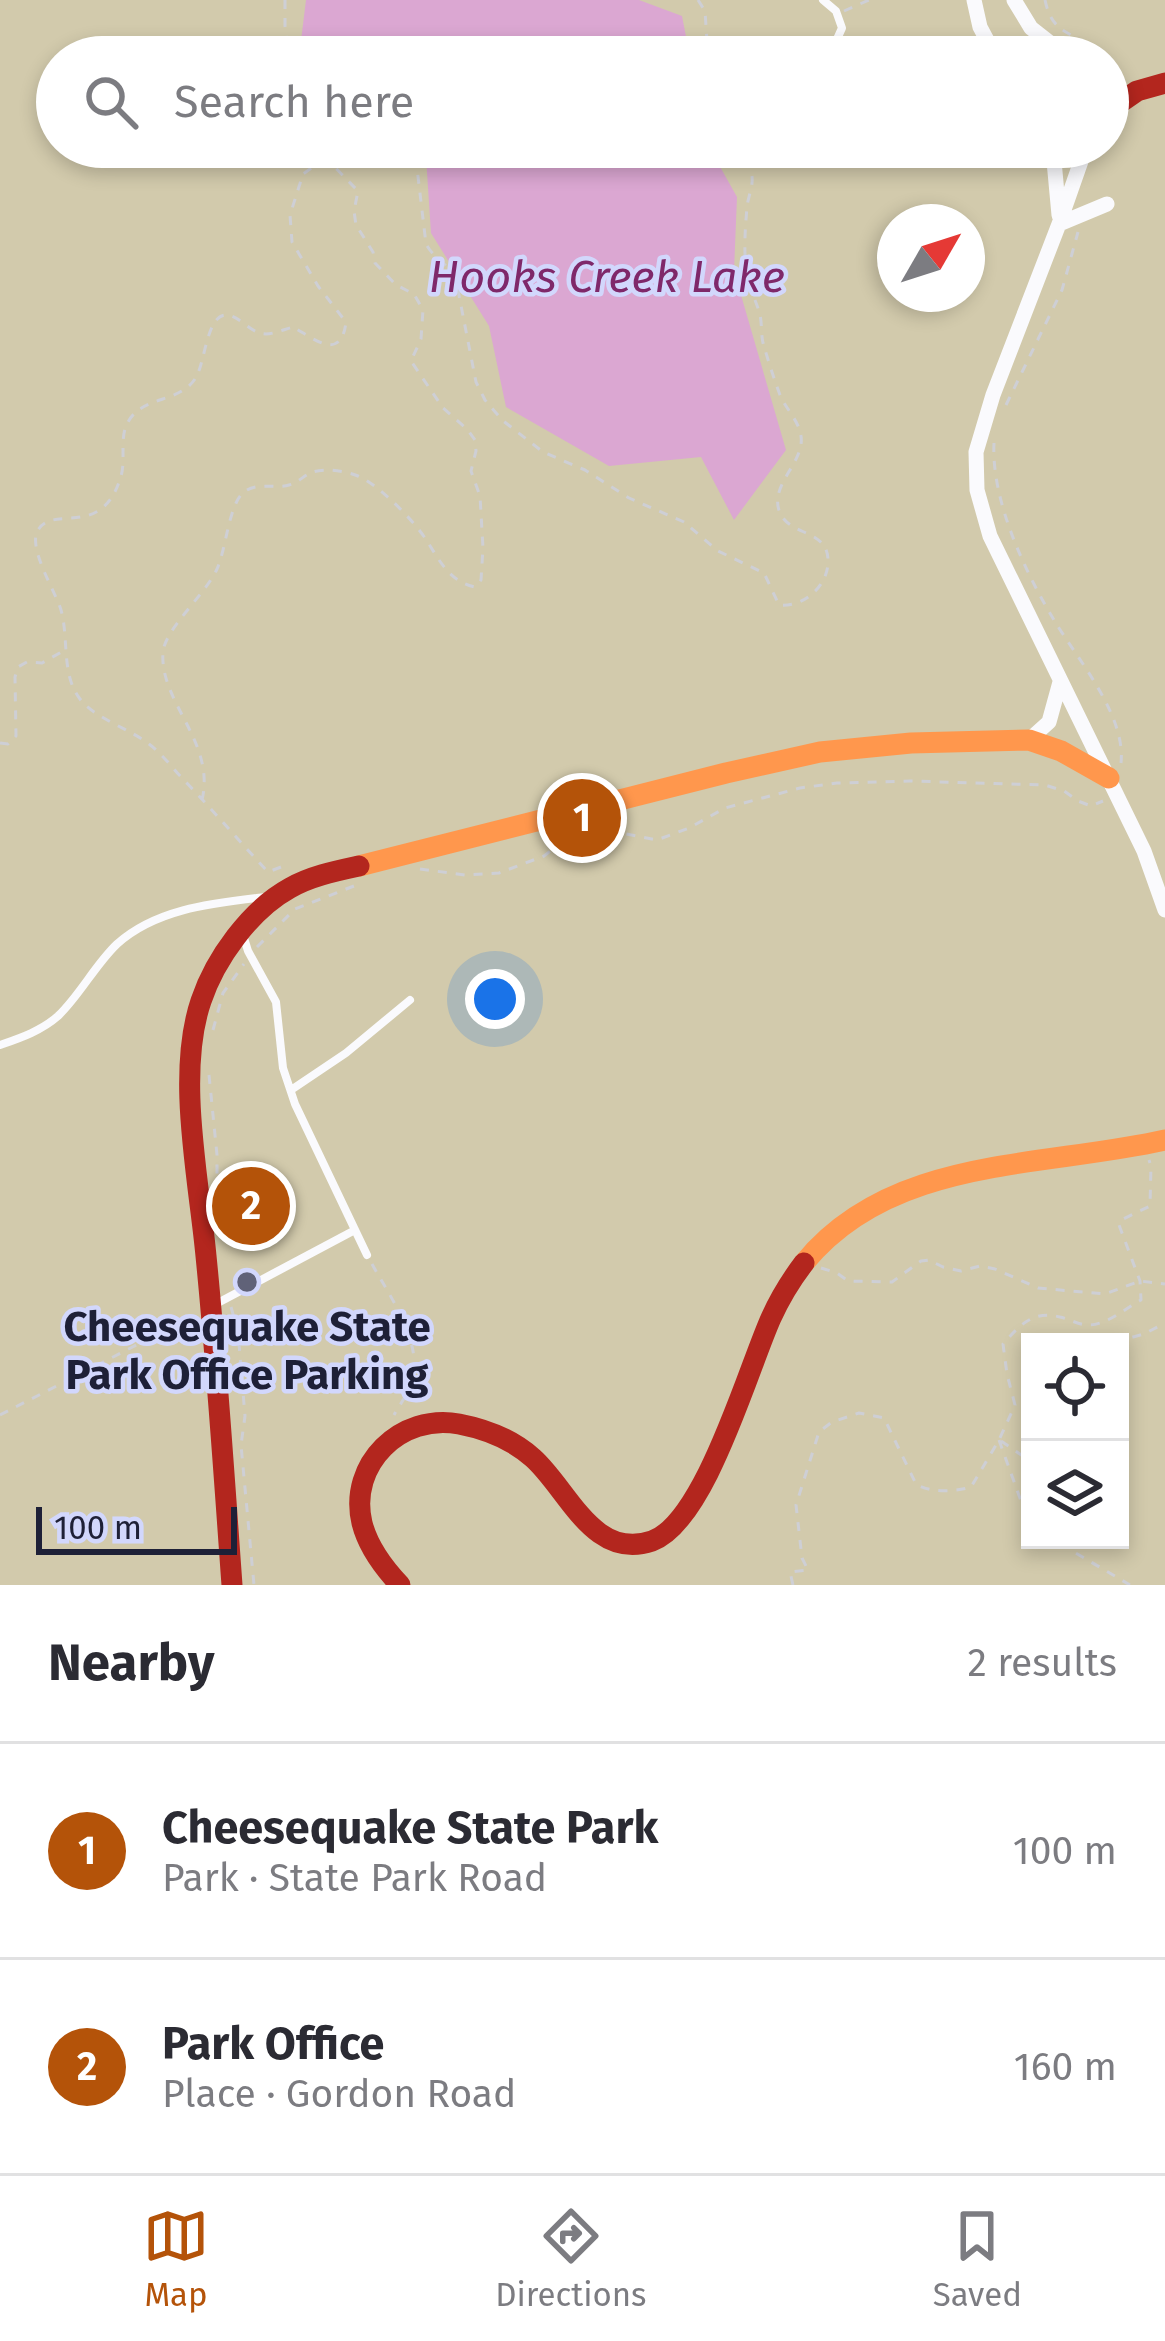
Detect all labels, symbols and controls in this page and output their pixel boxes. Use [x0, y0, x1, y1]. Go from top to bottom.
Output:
search box [36, 36, 1129, 168]
icon: search [78, 69, 144, 135]
text: Search here [174, 75, 414, 129]
north arrow [877, 204, 985, 312]
water label: Hooks Creek Lake [429, 250, 785, 304]
pin: 1 [543, 773, 621, 863]
your location [465, 969, 525, 1029]
pin: 2 [212, 1161, 290, 1251]
marker: Cheesequake State Park Office Parking [234, 1269, 260, 1295]
place label: Cheesequake State Park Office Parking [63, 1302, 431, 1400]
map controls [1021, 1333, 1129, 1549]
button: locate [1021, 1333, 1129, 1441]
button: layers [1021, 1441, 1129, 1549]
scale bar [36, 1501, 237, 1554]
text: 100 m [54, 1508, 142, 1548]
text: Nearby [48, 1632, 214, 1694]
text: 2 results [968, 1640, 1117, 1686]
text: Cheesequake State Park [162, 1801, 658, 1855]
text: 1 [78, 1828, 96, 1874]
text: 100 m [1013, 1828, 1117, 1874]
text: Park · State Park Road [162, 1855, 547, 1901]
text: Park Office [162, 2017, 384, 2071]
text: 2 [77, 2044, 97, 2090]
text: 160 m [1014, 2044, 1117, 2090]
text: Place · Gordon Road [162, 2071, 516, 2117]
tab: Map [143, 2203, 209, 2315]
tab: Directions [495, 2203, 647, 2315]
tab: Saved [933, 2203, 1022, 2315]

